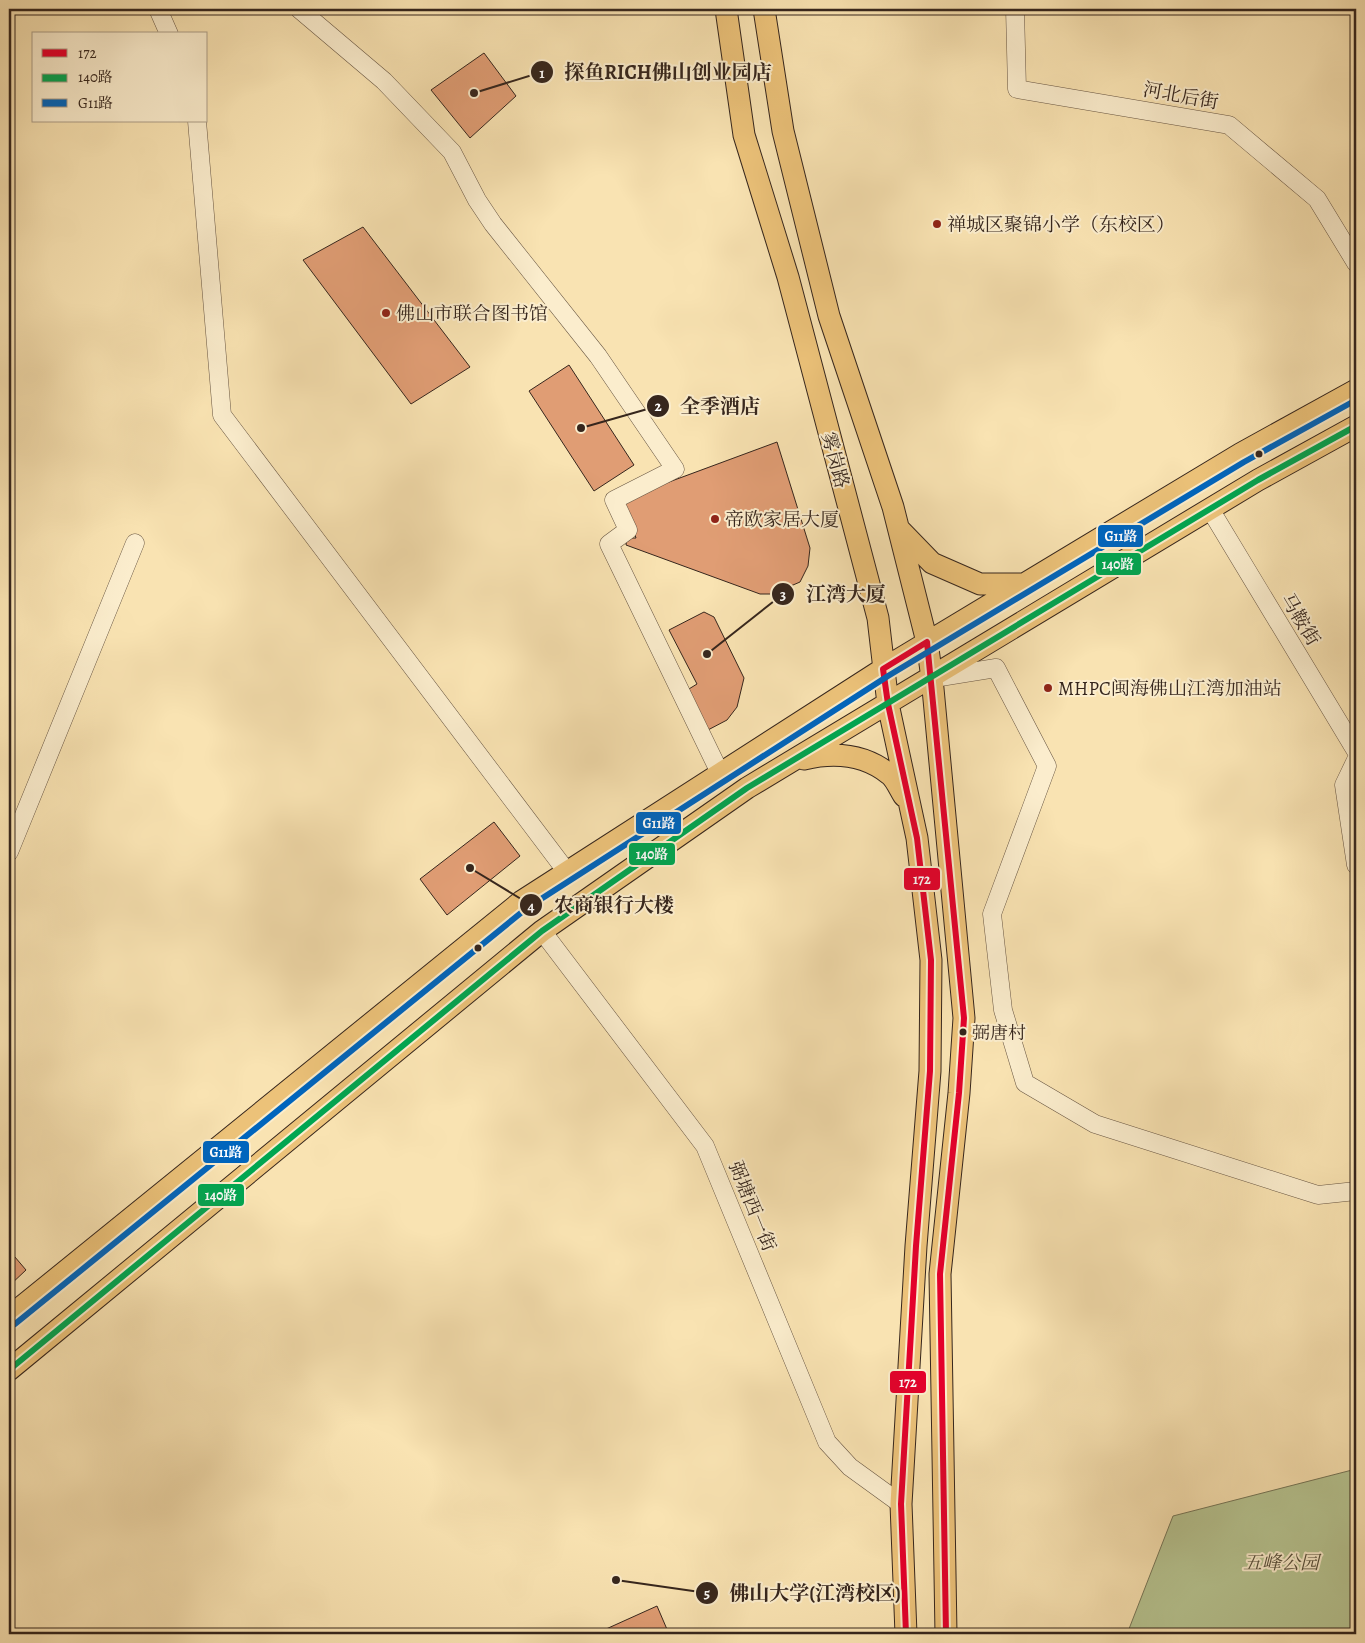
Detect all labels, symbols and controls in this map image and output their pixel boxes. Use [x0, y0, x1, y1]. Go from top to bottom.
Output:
legend [32, 32, 208, 122]
text: 172 [78, 43, 97, 63]
callout: 探鱼RICH佛山创业园店 [530, 55, 782, 90]
text: 探鱼RICH佛山创业园店 [564, 59, 772, 86]
text: 1 [539, 63, 545, 83]
text: 140路 [78, 67, 113, 87]
street label: 河北后街 [1141, 77, 1221, 115]
text: G11路 [78, 93, 113, 113]
place label: 禅城区聚锦小学（东校区） [947, 212, 1175, 238]
marker: 禅城区聚锦小学（东校区） [931, 218, 943, 230]
place label: 佛山市联合图书馆 [396, 301, 548, 327]
marker: 佛山市联合图书馆 [380, 307, 392, 319]
callout: 全季酒店 [645, 389, 770, 424]
text: 全季酒店 [680, 393, 760, 420]
text: 2 [654, 396, 662, 416]
street label: 雾岗路 [815, 429, 855, 491]
unlabelled marker [1254, 449, 1264, 459]
place label: 帝欧家居大厦 [725, 507, 839, 533]
marker: 帝欧家居大厦 [709, 513, 721, 525]
line badge: G11路 [1097, 524, 1144, 548]
text: G11路 [1104, 527, 1138, 546]
line badge: 140路 [1095, 552, 1142, 576]
text: 140路 [1102, 555, 1134, 574]
callout: 江湾大厦 [771, 577, 896, 612]
text: 江湾大厦 [806, 581, 886, 608]
text: 3 [780, 585, 786, 605]
street label: 马鞍街 [1274, 588, 1326, 651]
place label: MHPC闽海佛山江湾加油站 [1058, 676, 1282, 702]
marker: MHPC闽海佛山江湾加油站 [1042, 682, 1054, 694]
line badge: G11路 [635, 811, 682, 835]
text: G11路 [642, 814, 676, 833]
line badge: 140路 [628, 842, 676, 866]
text: 140路 [636, 845, 668, 864]
line badge: 172 [903, 867, 941, 891]
text: 172 [913, 870, 931, 889]
callout: 农商银行大楼 [519, 888, 684, 923]
text: 农商银行大楼 [554, 892, 674, 919]
text: 4 [527, 896, 535, 916]
unlabelled marker [473, 943, 483, 953]
place label: 弼唐村 [972, 1021, 1026, 1045]
marker: 弼唐村 [958, 1027, 968, 1037]
line badge: G11路 [202, 1140, 250, 1164]
text: G11路 [209, 1143, 243, 1162]
street label: 弼塘西一街 [722, 1157, 782, 1255]
line badge: 140路 [197, 1183, 245, 1207]
text: 140路 [205, 1186, 237, 1205]
line badge: 172 [889, 1370, 927, 1394]
text: 172 [899, 1373, 917, 1392]
park label: 五峰公园 [1243, 1550, 1322, 1576]
callout: 佛山大学(江湾校区) [694, 1575, 911, 1610]
text: 佛山大学(江湾校区) [729, 1580, 901, 1607]
text: 5 [704, 1583, 710, 1603]

